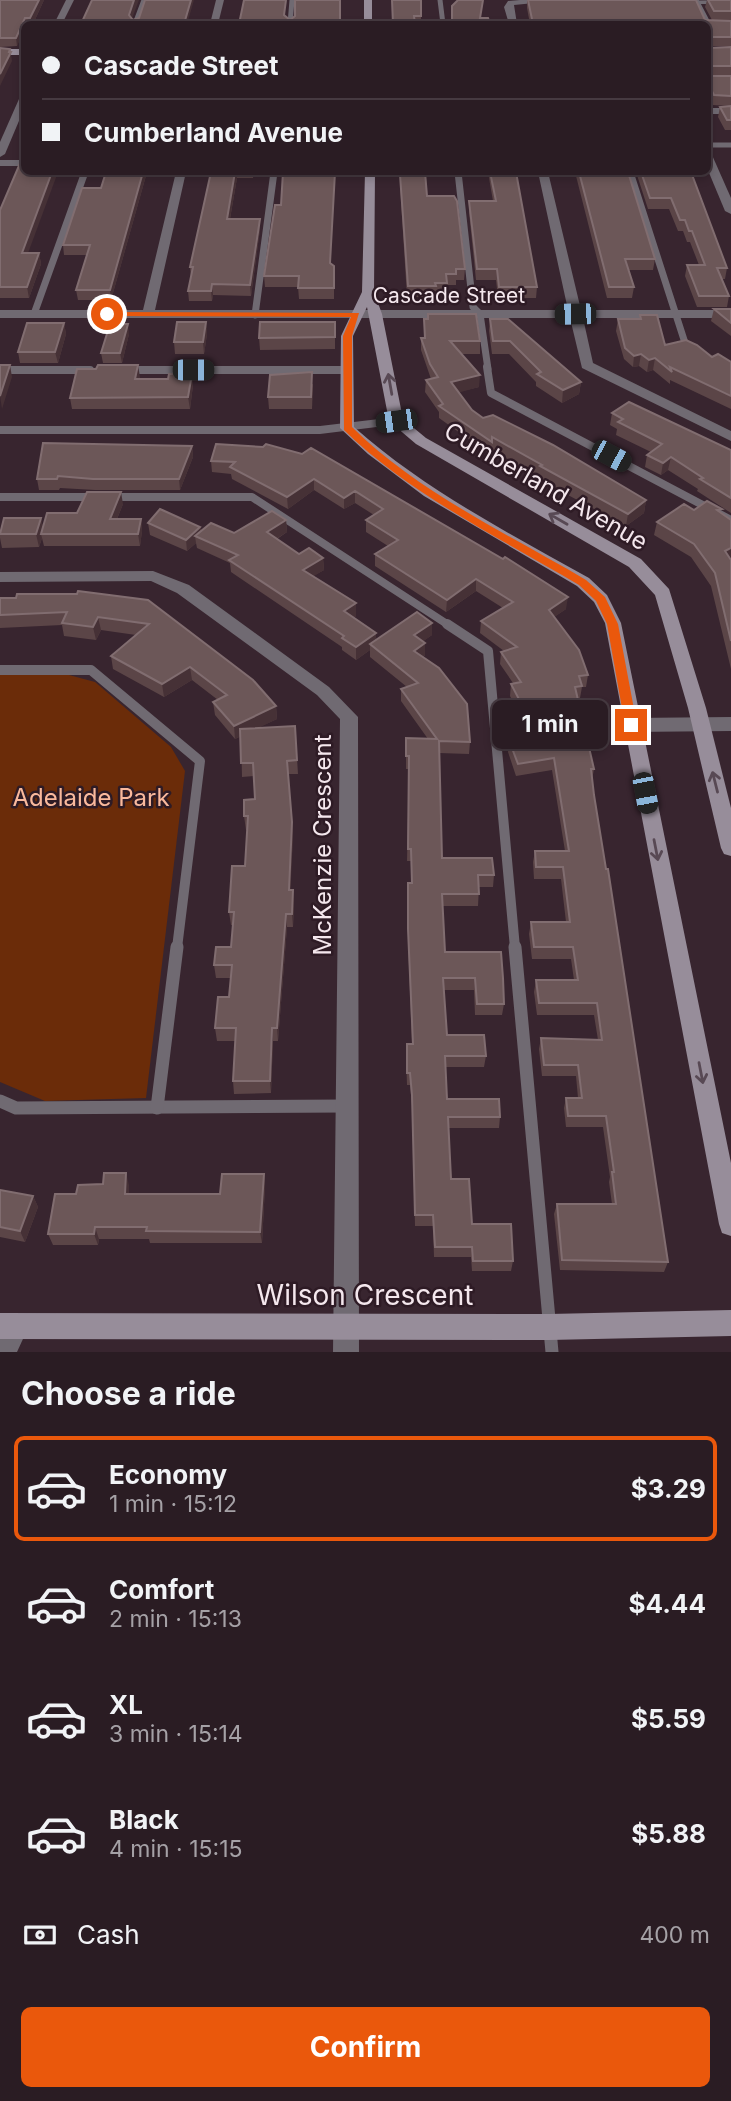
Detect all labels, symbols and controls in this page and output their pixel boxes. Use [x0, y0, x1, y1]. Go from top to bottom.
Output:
text: Cascade Street [84, 50, 279, 81]
text: Cumberland Avenue [84, 117, 343, 148]
street label: Cascade Street [373, 283, 525, 308]
route start [91, 298, 123, 330]
car [554, 303, 597, 325]
car [173, 360, 215, 381]
one-way arrow [383, 373, 396, 396]
car [374, 408, 419, 434]
street label: Cumberland Avenue [439, 416, 653, 556]
car [588, 437, 635, 475]
one-way arrow [549, 512, 569, 526]
callout: 1 min [491, 700, 606, 750]
route end [615, 709, 647, 741]
text: 1 min [522, 710, 578, 738]
street label: McKenzie Crescent [308, 734, 337, 956]
car [631, 770, 660, 816]
one-way arrow [707, 771, 721, 794]
park label: Adelaide Park [12, 783, 170, 812]
one-way arrow [650, 838, 664, 861]
one-way arrow [694, 1061, 708, 1084]
street label: Wilson Crescent [257, 1278, 473, 1312]
text: Choose a ride [21, 1374, 236, 1413]
icon: car [25, 1457, 88, 1520]
text: Economy [109, 1459, 227, 1490]
text: $3.29 [631, 1473, 706, 1504]
text: 1 min · 15:12 [109, 1490, 237, 1518]
icon: car [25, 1572, 88, 1635]
text: Comfort [109, 1574, 214, 1605]
text: $4.44 [628, 1588, 706, 1619]
text: 2 min · 15:13 [109, 1605, 242, 1633]
icon: car [25, 1687, 88, 1750]
text: XL [109, 1689, 143, 1720]
text: $5.59 [631, 1703, 706, 1734]
text: 3 min · 15:14 [109, 1720, 243, 1748]
icon: car [25, 1802, 88, 1865]
text: Black [109, 1804, 179, 1835]
text: $5.88 [631, 1818, 706, 1849]
text: 4 min · 15:15 [109, 1835, 243, 1863]
icon: cash [21, 1916, 59, 1954]
text: Cash [77, 1919, 140, 1950]
text: 400 m [640, 1921, 710, 1949]
button: Confirm [21, 2007, 710, 2087]

